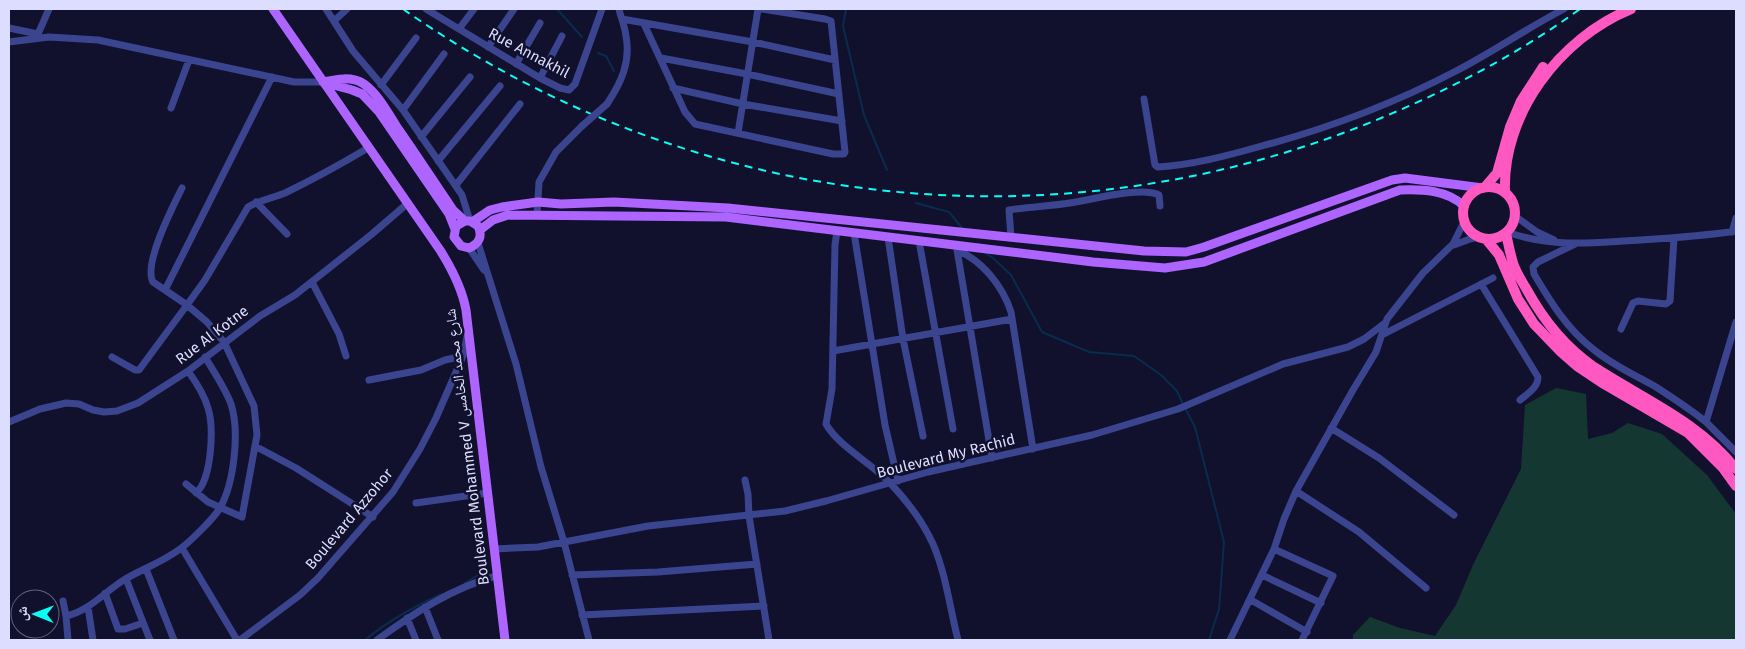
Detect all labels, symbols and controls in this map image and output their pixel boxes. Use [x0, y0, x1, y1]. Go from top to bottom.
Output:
street label: Rue Annakhil [485, 24, 573, 82]
street label: Rue Al Kotne [172, 302, 252, 368]
street label: Boulevard Mohammed V شارع محمد الخامس [441, 307, 494, 586]
street label: Boulevard My Rachid [875, 430, 1017, 482]
street label: Boulevard Azzohor [301, 465, 397, 573]
north arrow [10, 589, 60, 639]
text: ش [14, 606, 31, 621]

